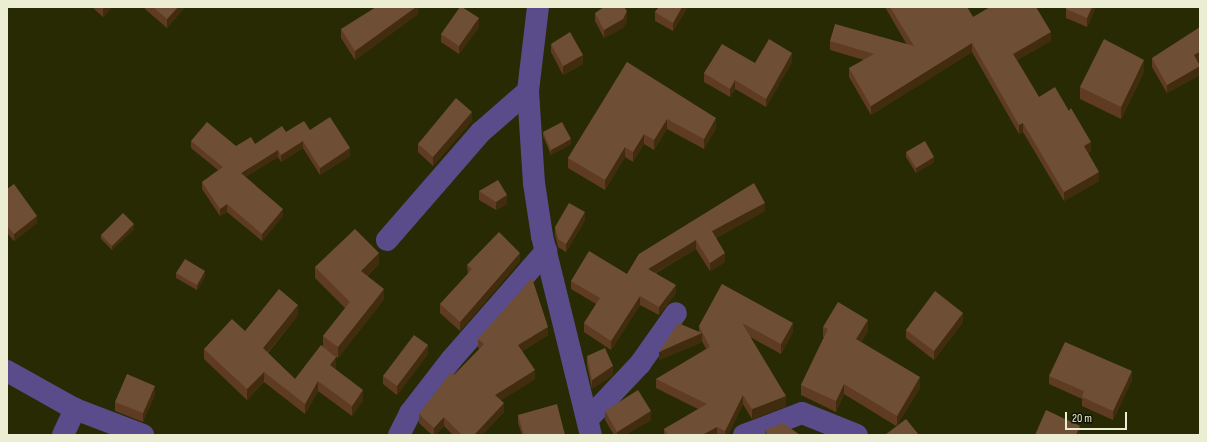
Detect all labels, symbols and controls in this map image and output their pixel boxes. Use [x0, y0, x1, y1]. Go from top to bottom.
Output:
scale bar [1067, 404, 1129, 430]
text: 20 m [1072, 411, 1092, 426]

